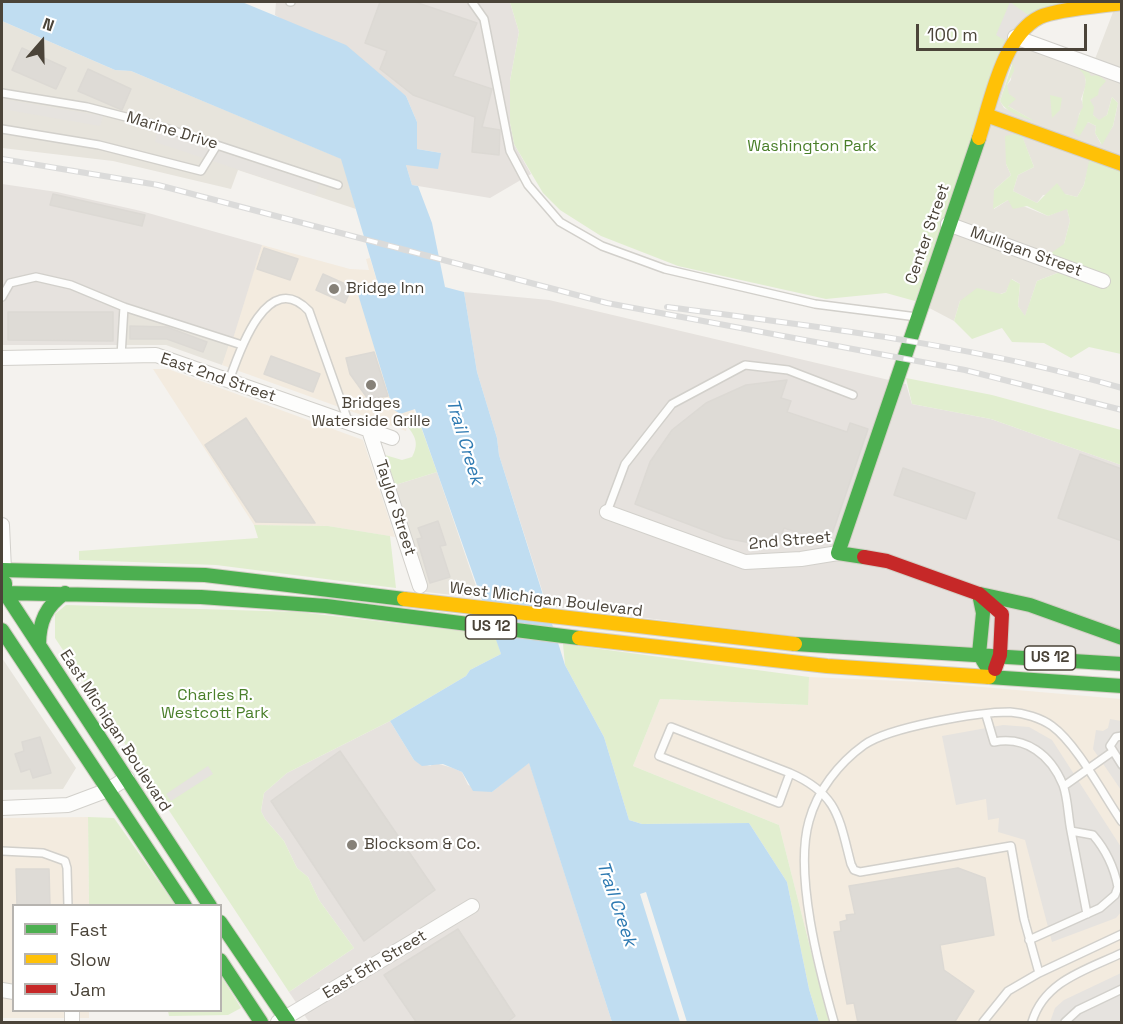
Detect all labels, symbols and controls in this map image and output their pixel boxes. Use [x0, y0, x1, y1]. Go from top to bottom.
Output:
north arrow [12, 12, 72, 72]
scale bar [919, 12, 1090, 50]
text: N [40, 13, 57, 36]
text: 100 m [927, 23, 978, 46]
street label: Marine Drive [124, 108, 220, 154]
park label: Washington Park [747, 137, 877, 157]
street label: Center Street [902, 181, 954, 287]
street label: Mulligan Street [967, 223, 1085, 281]
place label: Bridge Inn [346, 279, 424, 299]
marker: Bridge Inn [327, 282, 341, 296]
street label: East 2nd Street [158, 349, 278, 407]
marker: Bridges Waterside Grille [364, 378, 378, 392]
place label: Bridges Waterside Grille [311, 394, 431, 432]
water label: Trail Creek [441, 397, 487, 487]
street label: Taylor Street [370, 458, 420, 558]
street label: 2nd Street [748, 528, 832, 554]
street label: West Michigan Boulevard [448, 579, 644, 621]
road number: US 12 [466, 615, 516, 639]
street label: East Michigan Boulevard [55, 646, 175, 816]
road number: US 12 [1024, 646, 1076, 670]
park label: Charles R. Westcott Park [161, 686, 269, 724]
place label: Blocksom & Co. [364, 835, 480, 855]
marker: Blocksom & Co. [345, 838, 359, 852]
water label: Trail Creek [591, 859, 641, 949]
legend [12, 904, 222, 1012]
text: Fast [70, 918, 107, 941]
street label: East 5th Street [320, 926, 430, 1004]
text: Slow [70, 948, 111, 971]
text: Jam [70, 978, 106, 1001]

